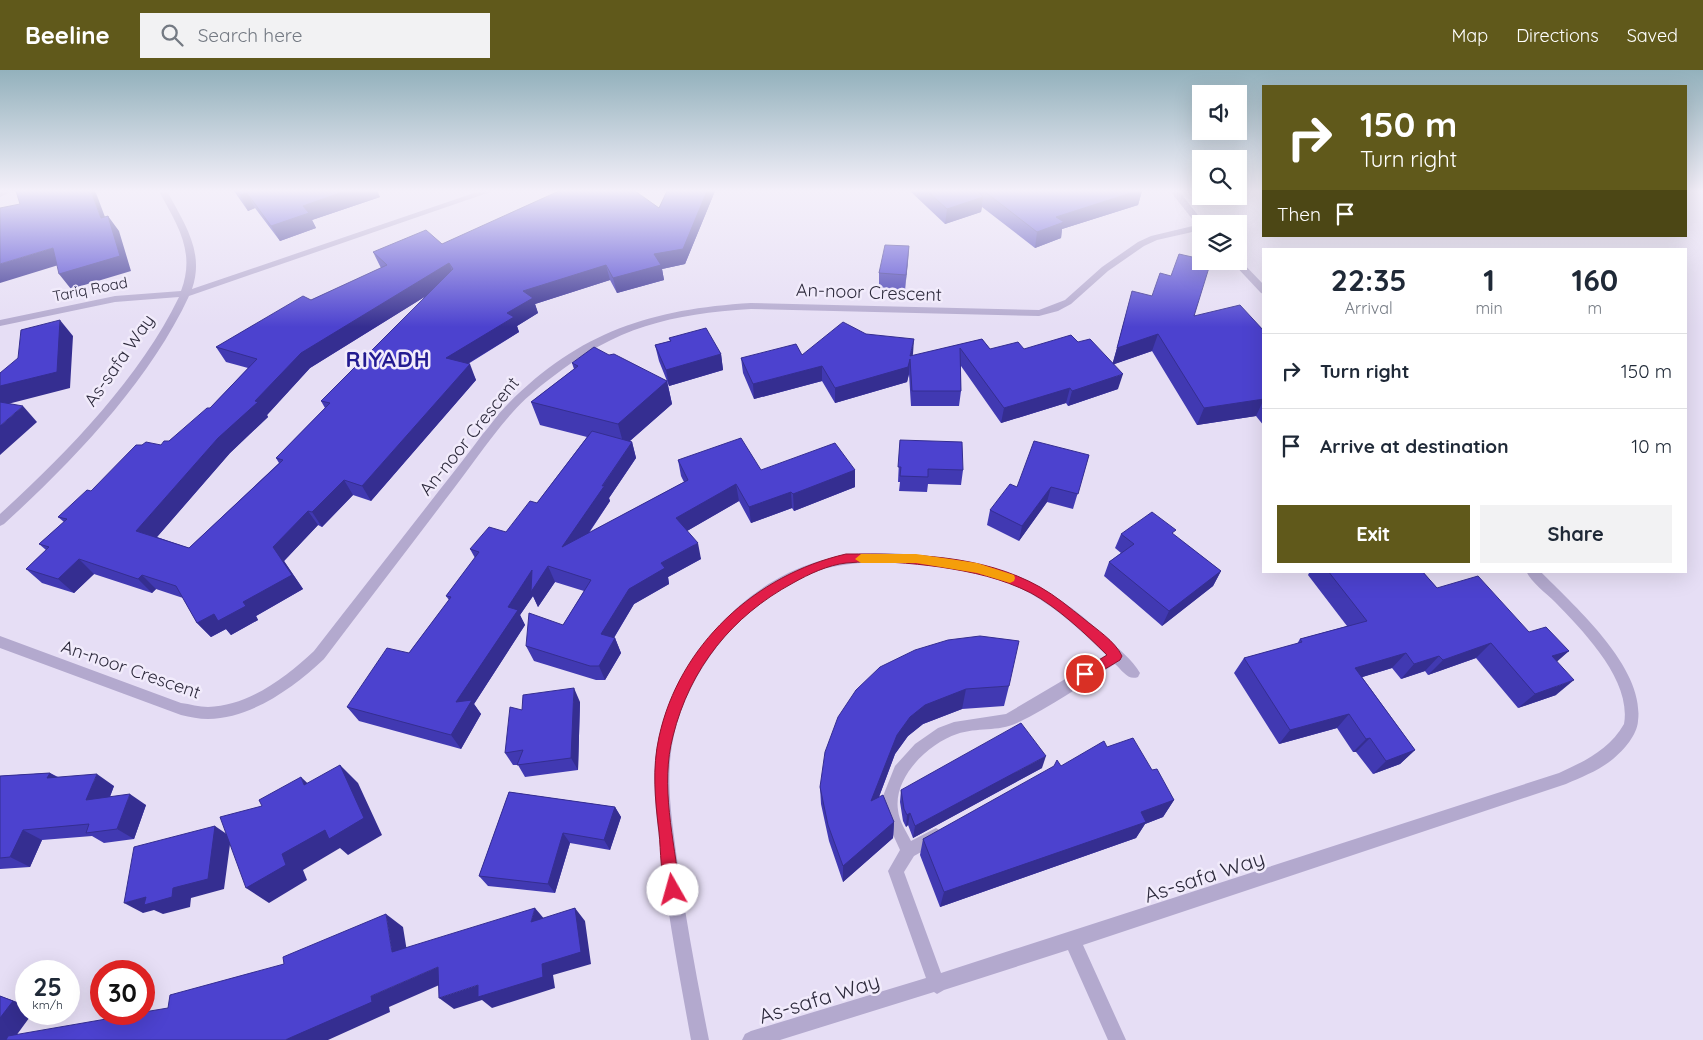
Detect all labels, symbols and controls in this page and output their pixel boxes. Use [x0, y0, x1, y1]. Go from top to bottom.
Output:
search box [140, 13, 490, 58]
text: Beeline [25, 20, 110, 50]
icon: search [158, 21, 186, 49]
text: Search here [198, 23, 303, 47]
text: Map [1451, 24, 1488, 47]
text: Directions [1516, 24, 1599, 47]
text: Saved [1627, 24, 1678, 47]
map controls [1192, 85, 1247, 270]
button: sound [1192, 85, 1247, 140]
text: 150 m [1360, 102, 1457, 146]
icon: right [1277, 105, 1342, 170]
text: Turn right [1360, 145, 1457, 173]
button: search [1192, 150, 1247, 205]
icon: arrive [1331, 200, 1359, 228]
text: Then [1277, 202, 1321, 226]
button: layers [1192, 215, 1247, 270]
text: 22:35 [1331, 261, 1407, 299]
text: 1 [1483, 261, 1495, 299]
text: 160 [1571, 261, 1618, 299]
street label: Tariq Road [51, 272, 129, 306]
street label: An-noor Crescent [796, 278, 942, 306]
text: Arrival [1345, 298, 1393, 318]
text: min [1475, 298, 1503, 318]
text: m [1588, 298, 1602, 318]
street label: As-safa Way [79, 309, 159, 411]
district label: RIYADH [346, 345, 430, 373]
icon: right [1277, 357, 1305, 385]
text: Turn right [1320, 359, 1409, 383]
text: 150 m [1621, 359, 1672, 383]
street label: An-noor Crescent [414, 372, 524, 500]
icon: arrive [1277, 432, 1305, 460]
text: Arrive at destination [1320, 434, 1509, 458]
text: 10 m [1631, 434, 1672, 458]
button: Exit [1277, 505, 1470, 563]
button: Share [1480, 505, 1672, 563]
street label: An-noor Crescent [58, 634, 204, 704]
pin [1064, 653, 1106, 695]
icon: arrive [1071, 660, 1099, 688]
street label: As-safa Way [1140, 844, 1268, 908]
position arrow [646, 863, 698, 915]
speed limit sign: 30 [90, 960, 155, 1025]
street label: As-safa Way [755, 967, 883, 1029]
text: 25 [33, 971, 62, 1002]
text: km/h [32, 997, 63, 1012]

